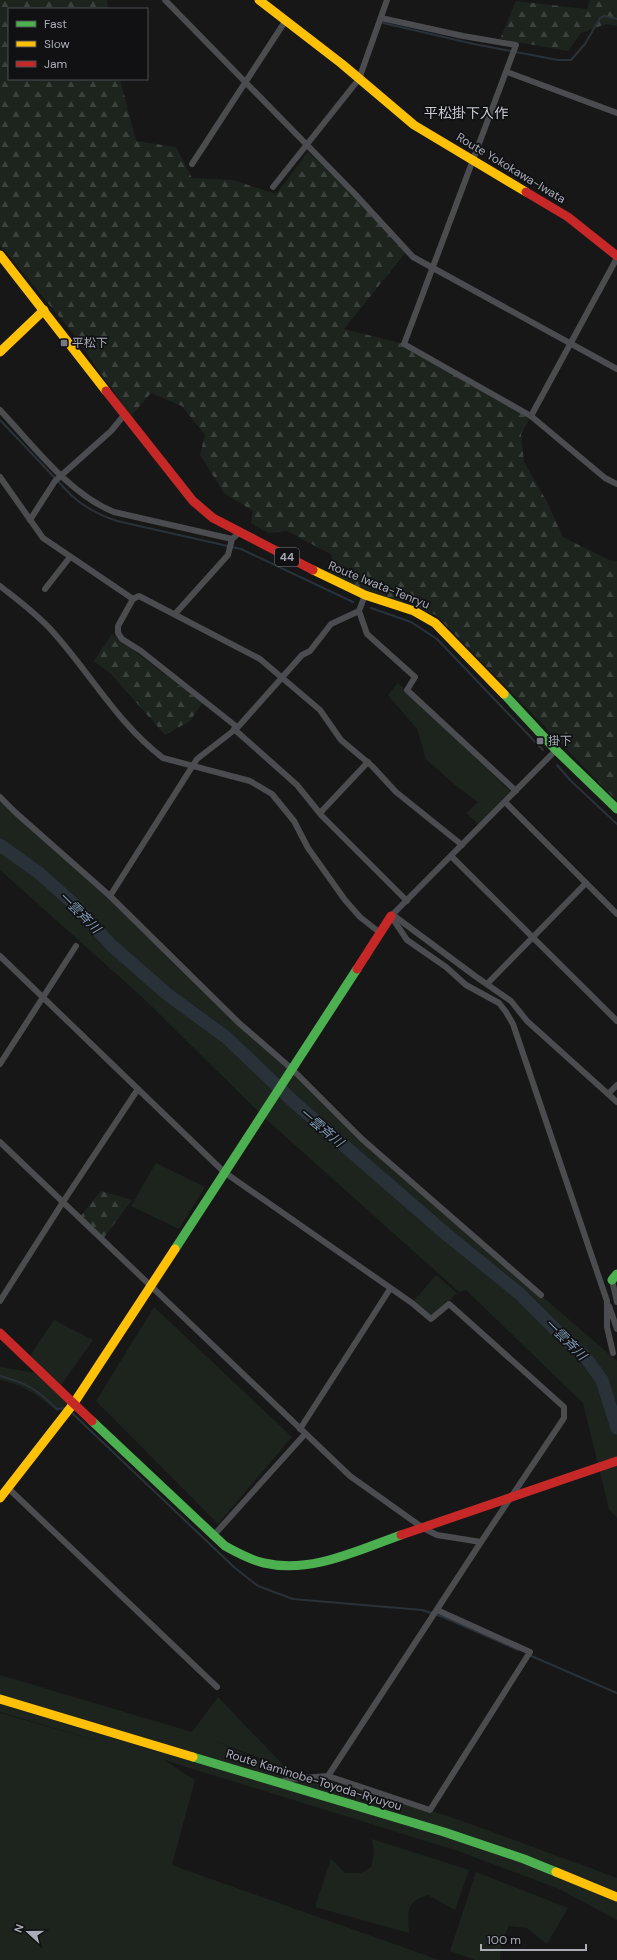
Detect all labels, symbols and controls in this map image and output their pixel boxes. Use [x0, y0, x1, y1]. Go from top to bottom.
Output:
legend [8, 8, 148, 80]
text: Fast [44, 16, 67, 32]
text: Slow [44, 36, 70, 52]
text: Jam [44, 56, 67, 72]
district label: 平松掛下入作 [424, 104, 508, 122]
street label: Route Yokokawa-Iwata [453, 129, 569, 207]
place label: 平松下 [72, 335, 108, 351]
marker: 平松下 [59, 338, 69, 348]
road number: 44 [275, 548, 299, 566]
street label: Route Iwata-Tenryu [326, 557, 432, 613]
place label: 掛下 [548, 733, 572, 749]
marker: 掛下 [535, 736, 545, 746]
water label: 一雲斉川 [55, 888, 105, 938]
water label: 一雲斉川 [296, 1104, 349, 1152]
water label: 一雲斉川 [541, 1315, 591, 1365]
street label: Route Kaminobe-Toyoda-Ryuyou [224, 1746, 404, 1814]
north arrow [8, 1912, 48, 1952]
text: N [11, 1922, 27, 1935]
scale bar [481, 1926, 586, 1952]
text: 100 m [487, 1932, 521, 1948]

